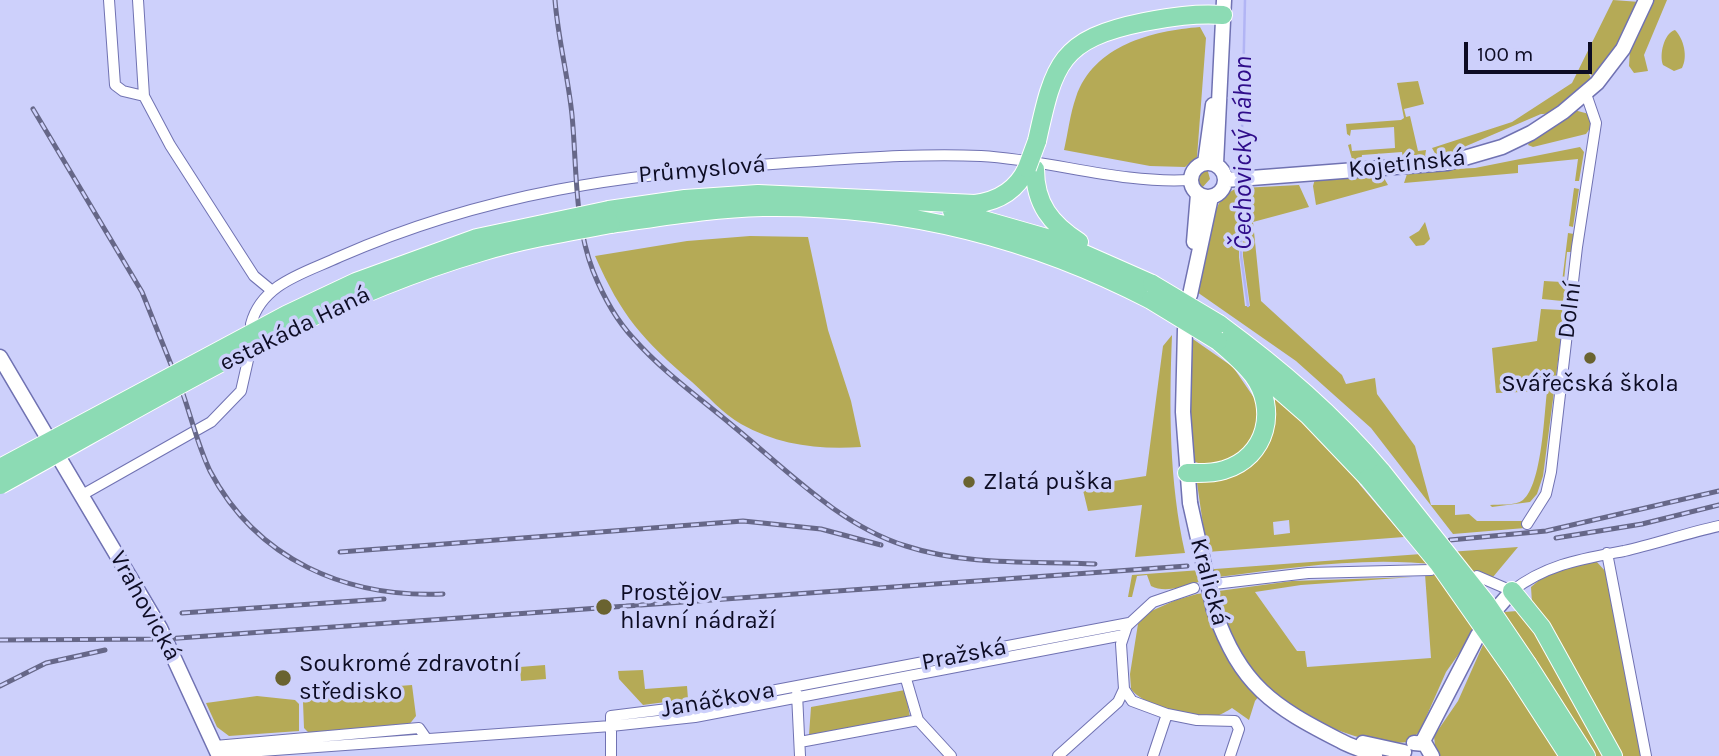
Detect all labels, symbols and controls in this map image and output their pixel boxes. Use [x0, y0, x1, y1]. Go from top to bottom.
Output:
scale bar [1467, 28, 1595, 72]
text: 100 m [1477, 42, 1534, 66]
water label: Čechovický náhon [1228, 56, 1260, 250]
street label: Kojetínská [1347, 144, 1467, 184]
street label: Průmyslová [637, 150, 767, 190]
street label: estakáda Haná [215, 280, 375, 378]
street label: Dolní [1552, 280, 1588, 340]
marker: Svářečská škola [1582, 350, 1598, 366]
place label: Svářečská škola [1501, 370, 1679, 398]
place label: Zlatá puška [983, 468, 1113, 496]
marker: Zlatá puška [961, 474, 977, 490]
street label: Kralická [1184, 535, 1234, 629]
street label: Vrahovická [103, 546, 187, 666]
place label: Prostějov hlavní nádraží [620, 579, 776, 635]
marker: Prostějov hlavní nádraží [594, 597, 614, 617]
street label: Pražská [919, 633, 1009, 677]
place label: Soukromé zdravotní středisko [299, 650, 520, 706]
marker: Soukromé zdravotní středisko [273, 668, 293, 688]
street label: Janáčkova [659, 676, 777, 724]

